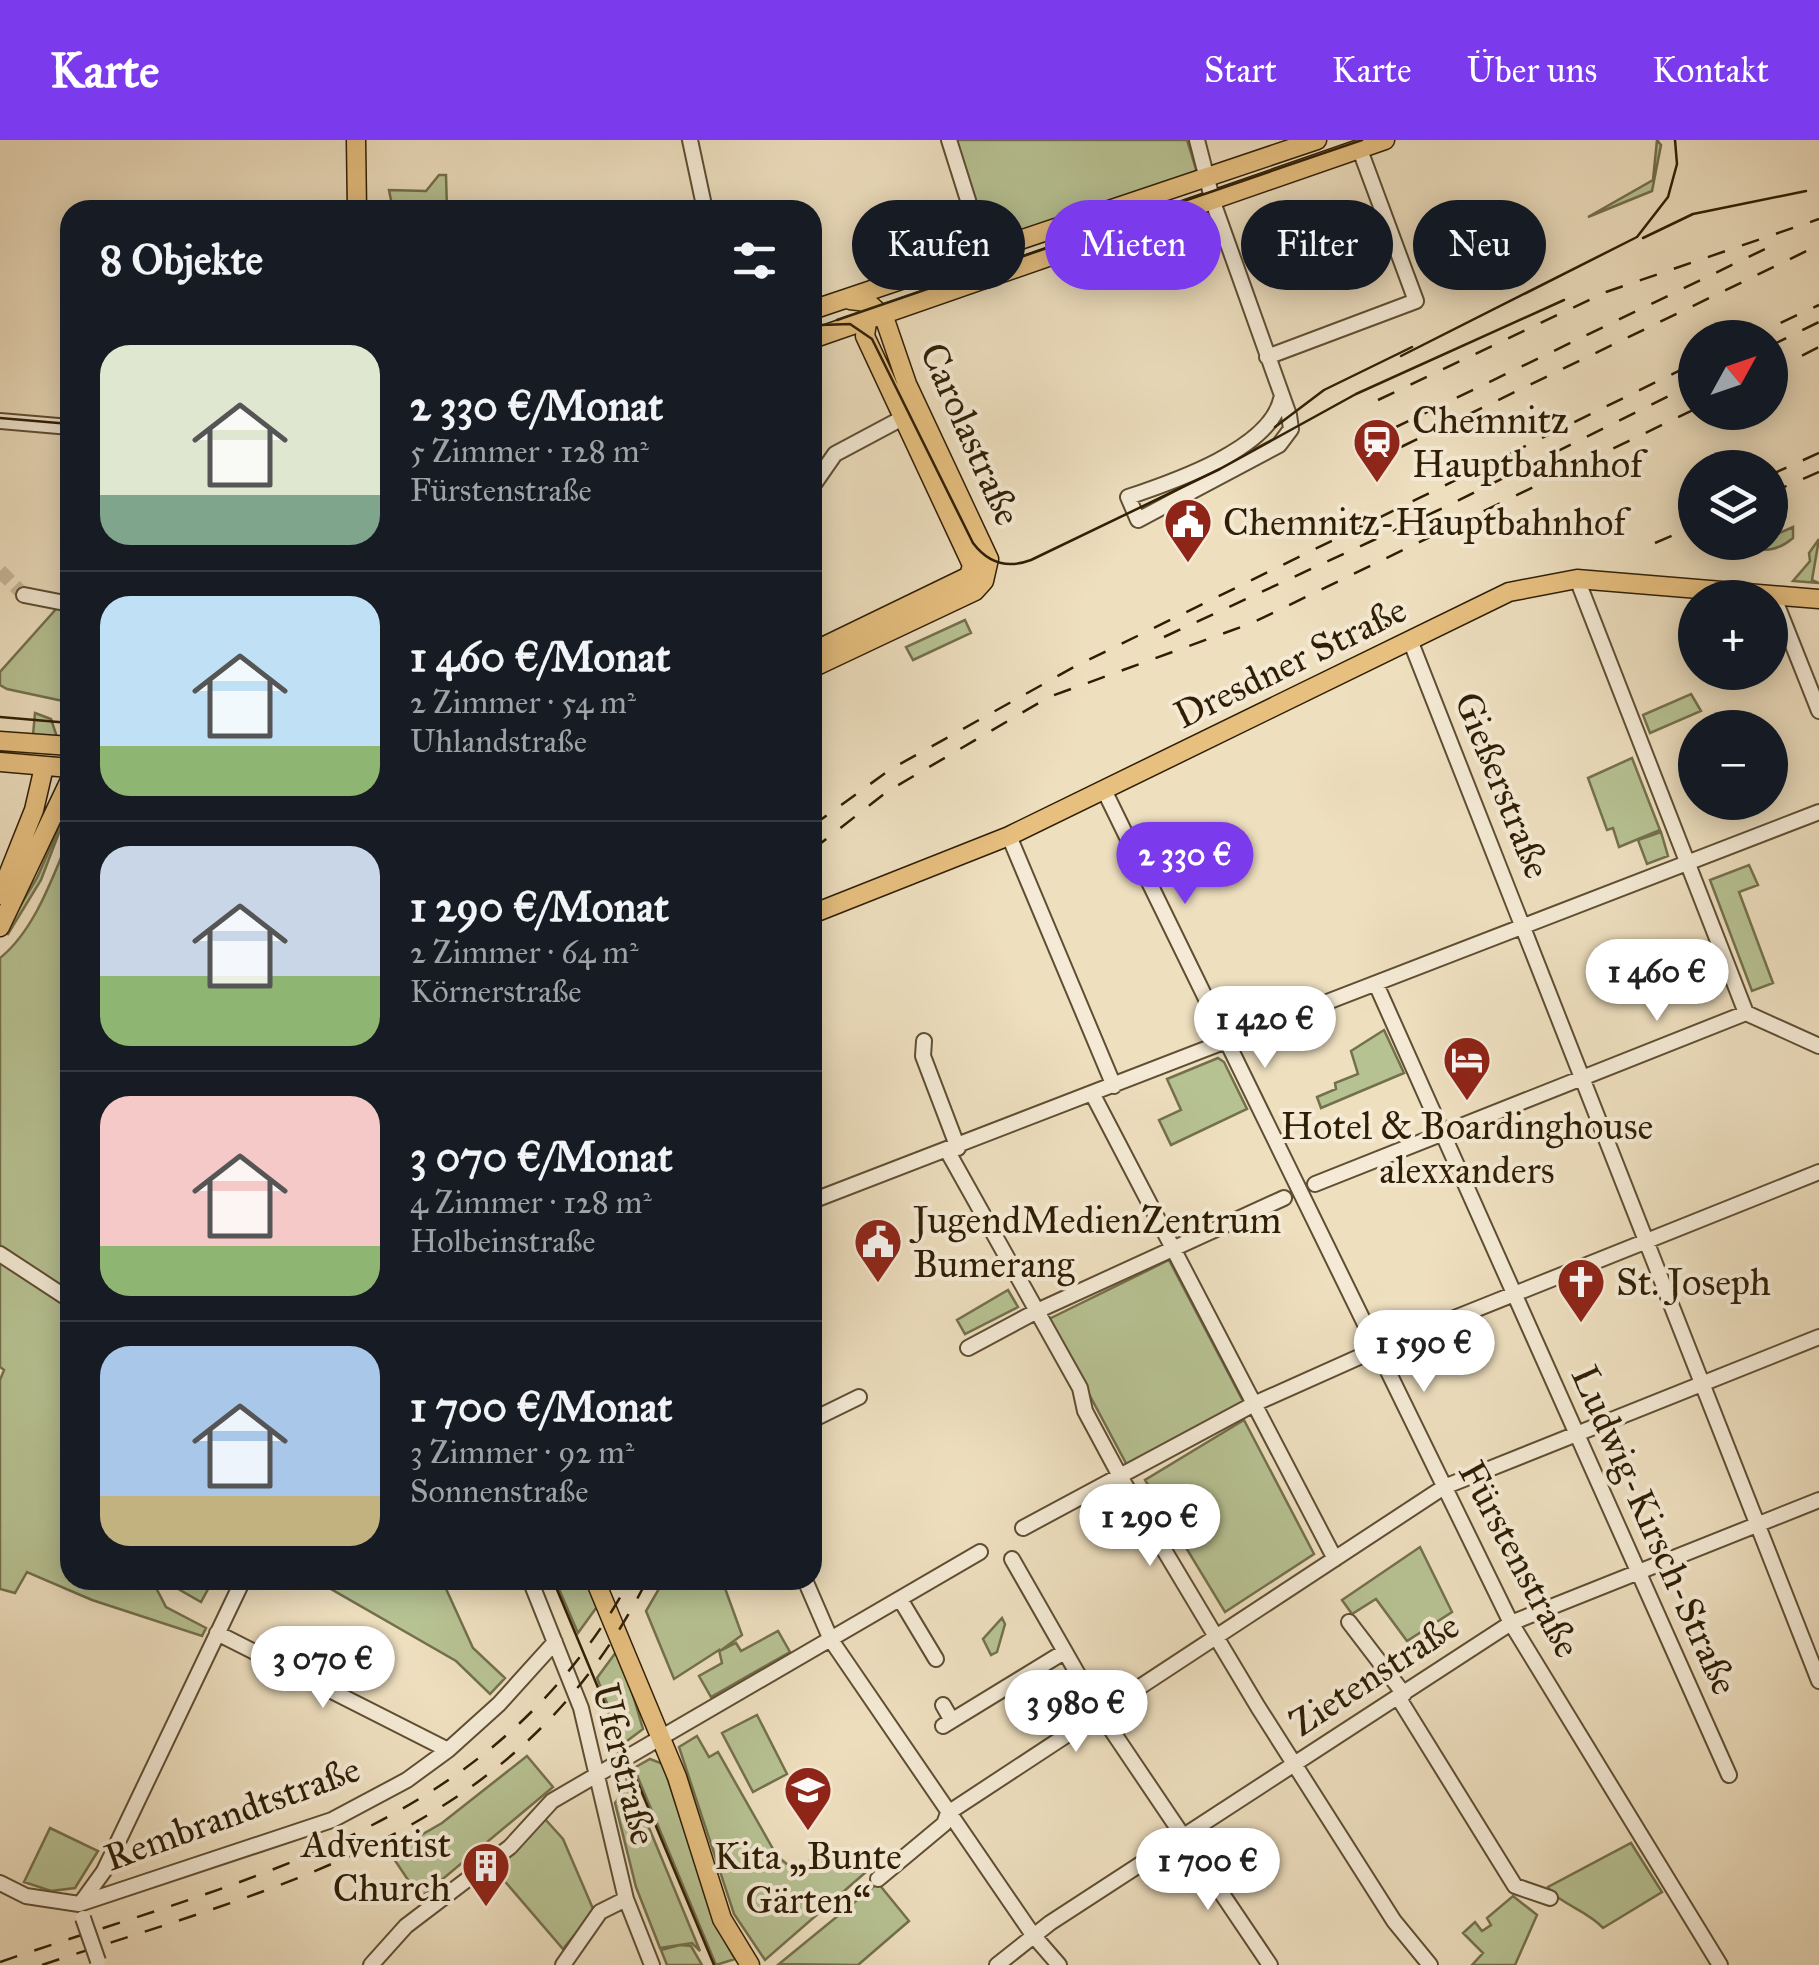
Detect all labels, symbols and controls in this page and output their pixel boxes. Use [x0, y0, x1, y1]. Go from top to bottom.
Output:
text: Karte [50, 41, 159, 100]
text: Start [1204, 49, 1277, 92]
text: Karte [1332, 49, 1412, 92]
text: Über uns [1467, 49, 1597, 92]
text: Kontakt [1652, 49, 1769, 92]
chip: Kaufen [852, 200, 1025, 290]
chip: Mieten [1045, 200, 1221, 290]
chip: Filter [1241, 200, 1393, 290]
chip: Neu [1413, 200, 1546, 290]
icon: filters [727, 233, 782, 288]
text: 8 Objekte [100, 234, 263, 286]
north arrow [1678, 320, 1788, 430]
map controls [1678, 320, 1788, 820]
street label: Carolastraße [910, 336, 1032, 532]
text: 2 330 €/Monat [410, 380, 663, 432]
icon: home [180, 385, 300, 505]
place label: Chemnitz Hauptbahnhof [1412, 397, 1648, 487]
station icon: Chemnitz Hauptbahnhof [1351, 416, 1403, 484]
text: 5 Zimmer · 128 m² [410, 432, 649, 471]
button: layers [1678, 450, 1788, 560]
text: Fürstenstraße [410, 471, 592, 510]
public building icon: Chemnitz-Hauptbahnhof [1162, 496, 1214, 564]
place label: Chemnitz-Hauptbahnhof [1223, 499, 1631, 545]
button: + [1678, 580, 1788, 690]
street label: Dresdner Straße [1166, 586, 1414, 738]
text: 1 460 €/Monat [410, 631, 670, 683]
icon: home [180, 636, 300, 756]
text: 2 Zimmer · 54 m² [410, 683, 636, 722]
street label: Gießerstraße [1445, 685, 1561, 885]
button: − [1678, 710, 1788, 820]
text: Uhlandstraße [410, 722, 587, 761]
pin: 2 330 € [1093, 822, 1277, 907]
text: 2 330 € [1138, 835, 1232, 874]
text: 1 290 €/Monat [410, 881, 669, 933]
icon: home [180, 886, 300, 1006]
text: 2 Zimmer · 64 m² [410, 933, 639, 972]
pin: 1 460 € [1565, 939, 1749, 1024]
text: 1 460 € [1608, 952, 1706, 991]
text: Körnerstraße [410, 972, 582, 1011]
pin: 1 420 € [1173, 986, 1357, 1071]
text: 1 420 € [1216, 999, 1314, 1038]
hotel icon: Hotel & Boardinghouse alexxanders [1441, 1034, 1493, 1102]
place label: Hotel & Boardinghouse alexxanders [1281, 1103, 1653, 1193]
text: 3 070 €/Monat [410, 1131, 673, 1183]
icon: home [180, 1136, 300, 1256]
text: 4 Zimmer · 128 m² [410, 1183, 652, 1222]
place label: JugendMedienZentrum Bumerang [909, 1197, 1281, 1287]
public building icon: JugendMedienZentrum Bumerang [852, 1216, 904, 1284]
text: Holbeinstraße [410, 1222, 596, 1261]
church icon: St. Joseph [1555, 1256, 1607, 1324]
place label: St. Joseph [1616, 1259, 1771, 1306]
pin: 1 590 € [1332, 1310, 1516, 1395]
text: 1 590 € [1376, 1323, 1472, 1362]
street label: Ludwig-Kirsch-Straße [1562, 1358, 1748, 1702]
text: 1 700 €/Monat [410, 1381, 672, 1433]
icon: home [180, 1386, 300, 1506]
text: 3 Zimmer · 92 m² [410, 1433, 634, 1472]
street label: Fürstenstraße [1449, 1453, 1591, 1665]
text: Sonnenstraße [410, 1472, 588, 1511]
pin: 1 290 € [1058, 1484, 1242, 1569]
text: 1 290 € [1101, 1497, 1199, 1536]
street label: Zietenstraße [1281, 1602, 1467, 1746]
pin: 3 070 € [231, 1626, 415, 1711]
text: 3 070 € [273, 1639, 373, 1678]
pin: 3 980 € [984, 1670, 1168, 1755]
street label: Uferstraße [583, 1678, 667, 1850]
text: 3 980 € [1027, 1683, 1125, 1722]
street label: Rembrandtstraße [98, 1745, 366, 1881]
school or university icon: Kita „Bunte Gärten“ [782, 1764, 834, 1832]
place label: Adventist Church [299, 1821, 451, 1911]
pin: 1 700 € [1116, 1828, 1300, 1913]
place label: Kita „Bunte Gärten“ [714, 1833, 902, 1923]
building icon: Adventist Church [460, 1840, 512, 1908]
text: 1 700 € [1158, 1841, 1258, 1880]

